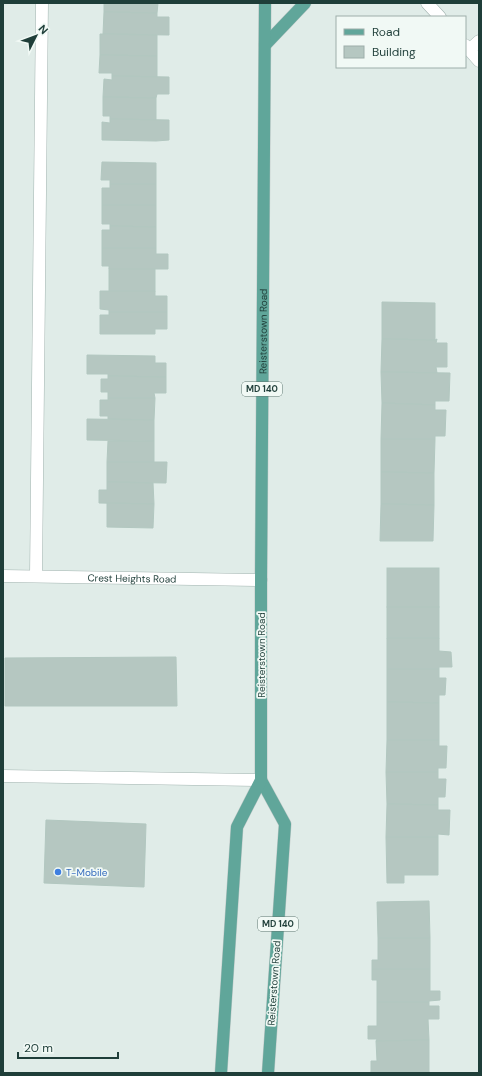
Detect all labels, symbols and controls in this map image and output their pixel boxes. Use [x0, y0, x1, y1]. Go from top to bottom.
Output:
north arrow [16, 16, 56, 56]
legend [336, 16, 466, 68]
text: N [36, 22, 51, 37]
text: Road [372, 24, 400, 40]
text: Building [372, 44, 416, 60]
street label: Reisterstown Road [256, 289, 270, 374]
road number: MD 140 [242, 382, 282, 396]
street label: Crest Heights Road [87, 571, 177, 585]
street label: Reisterstown Road [255, 612, 268, 698]
place label: T-Mobile [66, 866, 108, 879]
marker: T-Mobile [53, 867, 63, 877]
road number: MD 140 [258, 917, 298, 931]
street label: Reisterstown Road [265, 940, 283, 1026]
scale bar [18, 1034, 118, 1060]
text: 20 m [24, 1040, 53, 1056]

